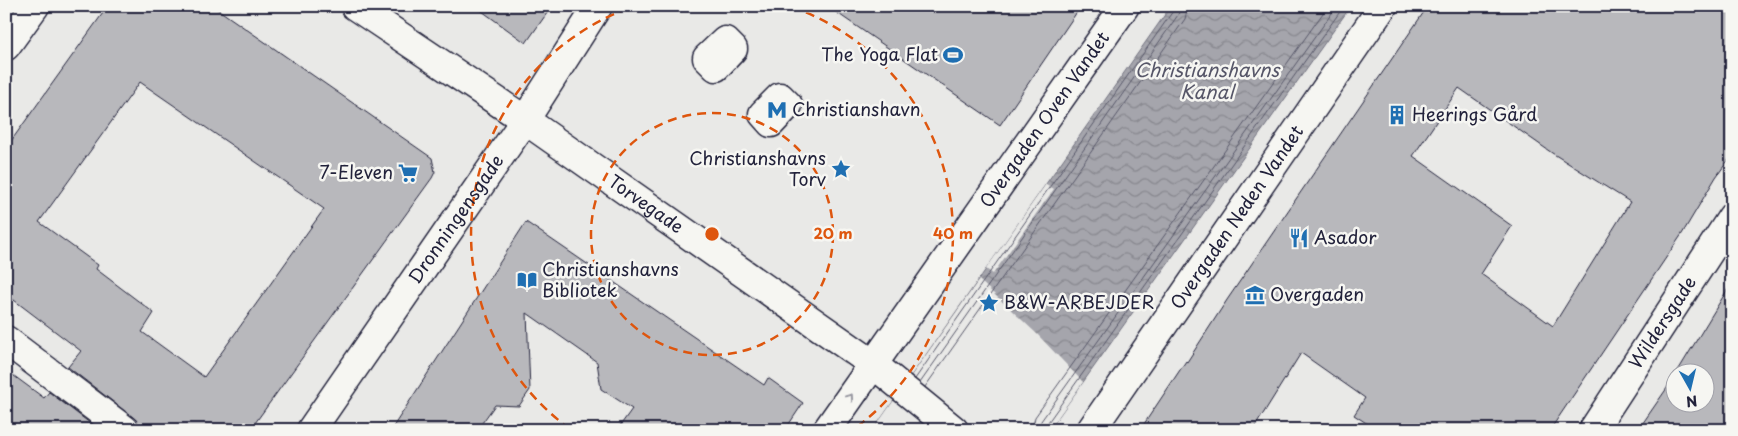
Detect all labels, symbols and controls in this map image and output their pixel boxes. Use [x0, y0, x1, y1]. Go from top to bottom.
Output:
street label: Overgaden Oven Vandet [972, 25, 1115, 213]
place label: The Yoga Flat [821, 40, 938, 67]
sports icon: The Yoga Flat [942, 44, 964, 66]
water label: Christianshavns Kanal [1135, 55, 1282, 105]
place label: Christianshavn [792, 95, 921, 122]
metro station icon: Christianshavn [766, 99, 788, 121]
place label: Heerings Gård [1412, 100, 1537, 127]
building icon: Heerings Gård [1386, 104, 1408, 126]
street label: Overgaden Neden Vandet [1163, 119, 1309, 314]
place label: Christianshavns Torv [689, 144, 826, 192]
street label: Dronningensgade [401, 148, 509, 289]
place label: 7-Eleven [319, 158, 393, 185]
place icon: Christianshavns Torv [830, 158, 852, 180]
supermarket icon: 7-Eleven [397, 162, 419, 184]
street label: Torvegade [603, 167, 690, 239]
text: 20 m [814, 221, 852, 244]
text: 40 m [933, 221, 973, 244]
place label: Asador [1314, 223, 1377, 250]
centre of rings [703, 225, 721, 243]
restaurant icon: Asador [1288, 227, 1310, 249]
place label: Christianshavns Bibliotek [542, 255, 679, 303]
library icon: Christianshavns Bibliotek [516, 269, 538, 291]
street label: Wildersgade [1622, 270, 1702, 374]
place label: Overgaden [1270, 280, 1364, 307]
museum icon: Overgaden [1244, 284, 1266, 306]
place label: B&W-ARBEJDER [1004, 288, 1155, 315]
place icon: B&W-ARBEJDER [978, 292, 1000, 314]
north arrow [1666, 364, 1716, 414]
text: N [1685, 390, 1699, 413]
one-way arrow [844, 393, 853, 403]

